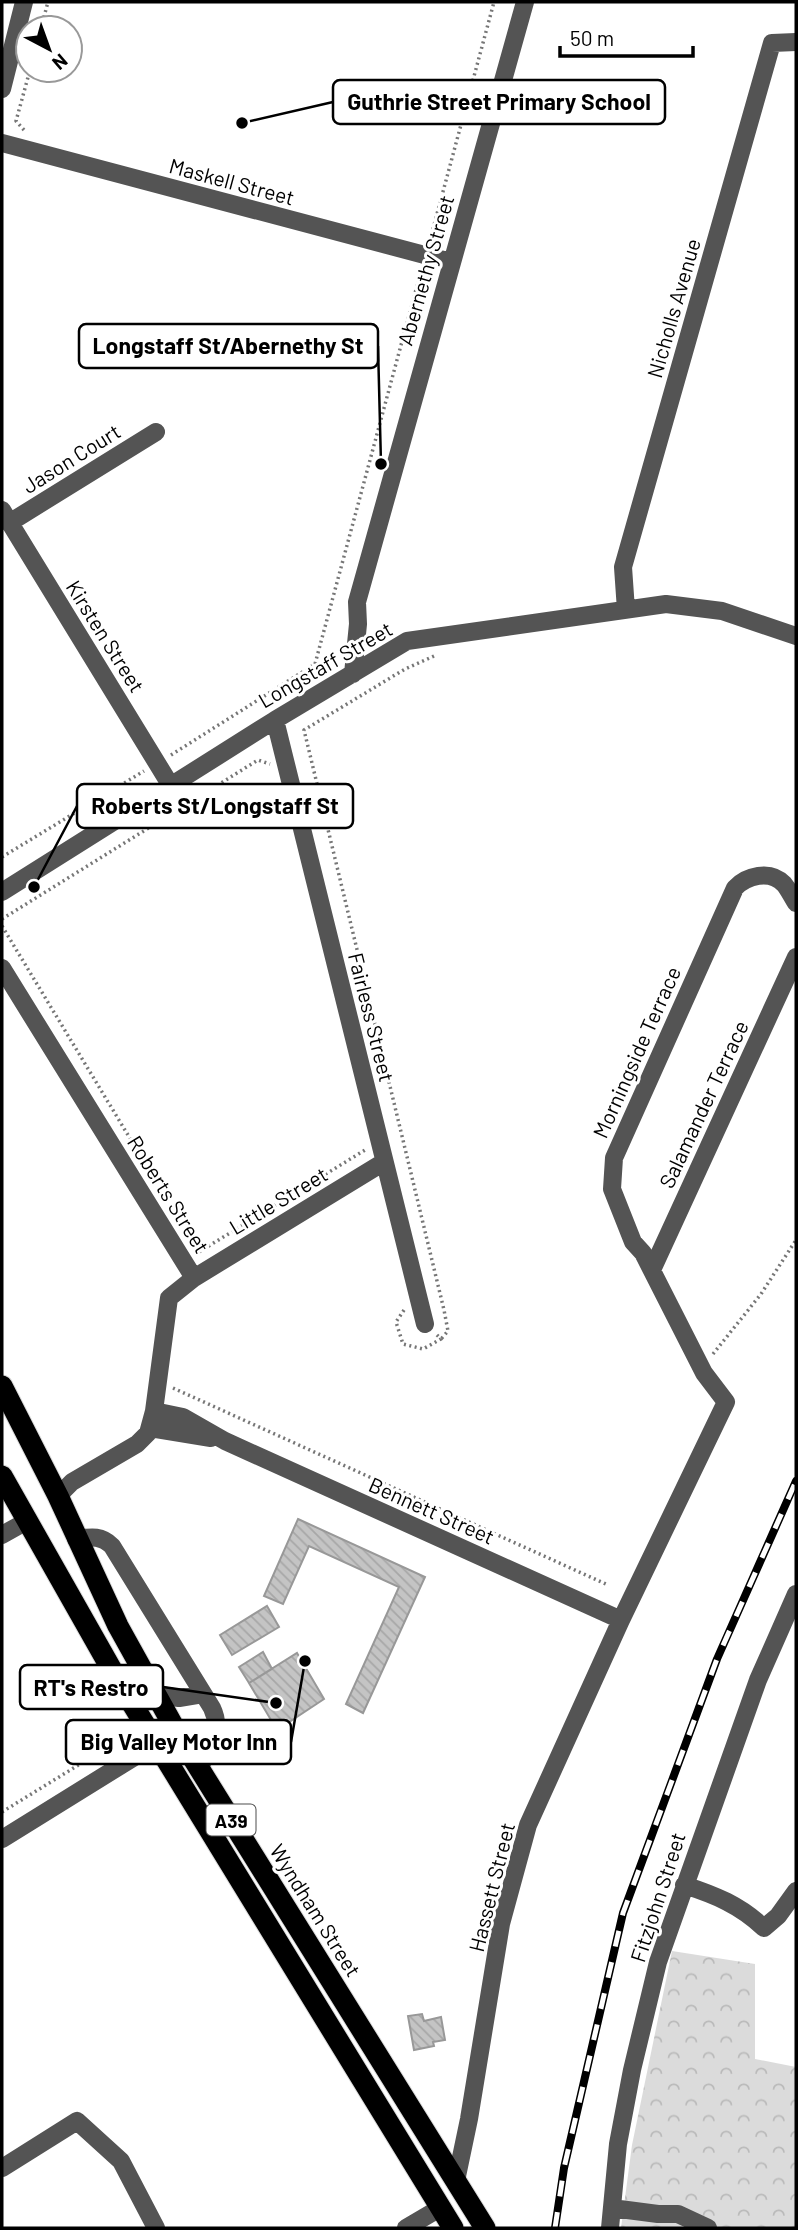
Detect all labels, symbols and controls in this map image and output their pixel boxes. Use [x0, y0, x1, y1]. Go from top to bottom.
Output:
north arrow [14, 14, 84, 84]
scale bar [560, 14, 693, 58]
text: 50 m [570, 25, 614, 50]
text: N [48, 49, 73, 75]
callout: Guthrie Street Primary School [333, 80, 665, 124]
text: Guthrie Street Primary School [347, 87, 651, 115]
street label: Maskell Street [167, 152, 297, 210]
street label: Abernethy Street [392, 192, 458, 348]
street label: Nicholls Avenue [641, 235, 705, 381]
callout: Longstaff St/Abernethy St [79, 324, 378, 368]
text: Longstaff St/Abernethy St [92, 331, 364, 359]
street label: Jason Court [17, 418, 125, 498]
street label: Kirsten Street [62, 575, 150, 697]
street label: Longstaff Street [254, 616, 396, 712]
callout: Roberts St/Longstaff St [77, 784, 353, 828]
text: Roberts St/Longstaff St [91, 791, 339, 819]
street label: Fairless Street [344, 950, 400, 1084]
street label: Morningside Terrace [587, 962, 685, 1142]
street label: Salamander Terrace [653, 1016, 753, 1192]
street label: Roberts Street [123, 1131, 215, 1257]
street label: Little Street [224, 1161, 332, 1239]
street label: Bennett Street [365, 1471, 499, 1549]
callout: RT's Restro [20, 1665, 163, 1709]
text: RT's Restro [34, 1673, 148, 1701]
callout: Big Valley Motor Inn [66, 1720, 291, 1764]
text: Big Valley Motor Inn [81, 1727, 277, 1755]
road number: A39 [206, 1804, 256, 1836]
street label: Hassett Street [463, 1820, 519, 1954]
street label: Fitzjohn Street [624, 1829, 690, 1965]
street label: Wyndham Street [265, 1839, 367, 1981]

